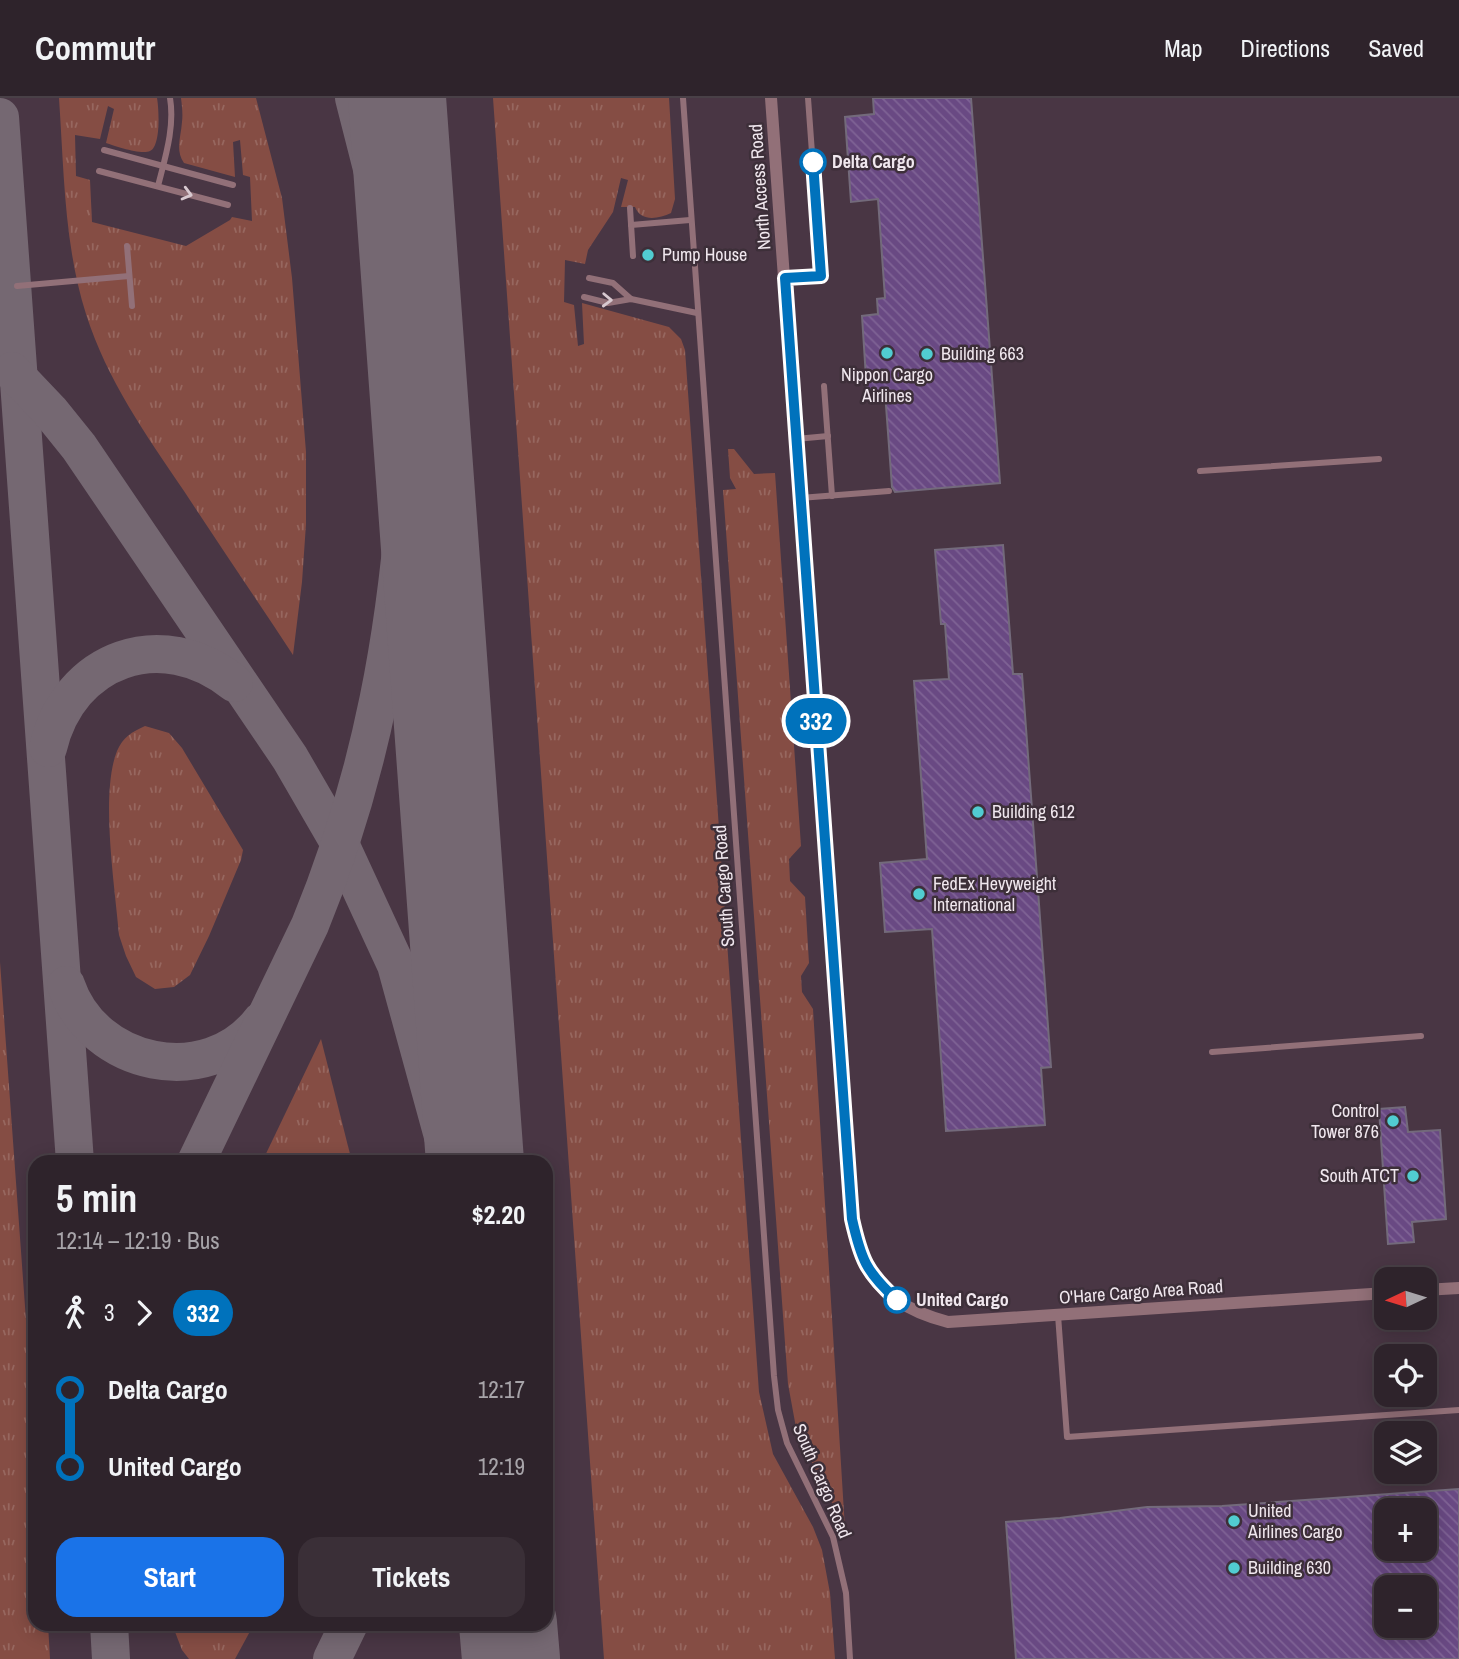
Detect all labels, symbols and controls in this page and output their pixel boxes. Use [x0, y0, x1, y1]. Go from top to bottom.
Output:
text: Commutr [35, 26, 155, 70]
text: Map [1164, 32, 1202, 64]
text: Directions [1240, 32, 1330, 64]
text: Saved [1368, 32, 1424, 64]
street label: North Access Road [743, 123, 776, 251]
marker: Delta Cargo [800, 149, 826, 175]
place label: Delta Cargo [832, 149, 915, 174]
one-way arrow [181, 186, 193, 200]
place label: Pump House [662, 242, 747, 267]
marker: Pump House [640, 247, 656, 263]
one-way arrow [602, 293, 613, 308]
place label: Building 663 [941, 341, 1024, 366]
marker: Nippon Cargo Airlines [879, 345, 895, 361]
marker: Building 663 [919, 346, 935, 362]
place label: Nippon Cargo Airlines [841, 362, 933, 408]
line badge: 332 [776, 698, 856, 744]
text: 332 [800, 705, 832, 737]
place label: Building 612 [992, 799, 1075, 824]
marker: Building 612 [970, 804, 986, 820]
street label: South Cargo Road [707, 824, 740, 948]
place label: FedEx Hevyweight International [933, 871, 1056, 917]
marker: FedEx Hevyweight International [911, 886, 927, 902]
place label: Control Tower 876 [1311, 1098, 1379, 1144]
marker: Control Tower 876 [1385, 1113, 1401, 1129]
place label: South ATCT [1320, 1163, 1399, 1188]
marker: South ATCT [1405, 1168, 1421, 1184]
text: 5 min [56, 1173, 137, 1224]
text: $2.20 [472, 1197, 525, 1232]
text: 12:14 – 12:19 · Bus [56, 1225, 220, 1256]
north arrow [1374, 1267, 1437, 1330]
map controls [1374, 1267, 1437, 1638]
street label: O'Hare Cargo Area Road [1058, 1273, 1224, 1310]
marker: United Cargo [884, 1287, 910, 1313]
place label: United Cargo [916, 1287, 1009, 1312]
icon: walk [56, 1294, 94, 1332]
icon: forward [125, 1294, 163, 1332]
text: 3 [104, 1297, 115, 1328]
text: 332 [187, 1297, 219, 1329]
button: locate [1374, 1344, 1437, 1407]
text: Delta Cargo [108, 1372, 228, 1407]
text: 12:17 [478, 1374, 525, 1405]
street label: South Cargo Road [787, 1420, 858, 1542]
button: layers [1374, 1421, 1437, 1484]
text: United Cargo [108, 1449, 242, 1484]
text: 12:19 [478, 1451, 525, 1482]
place label: United Airlines Cargo [1247, 1498, 1342, 1544]
button: + [1374, 1498, 1437, 1561]
marker: United Airlines Cargo [1226, 1513, 1242, 1529]
button: Start [56, 1537, 284, 1617]
button: Tickets [298, 1537, 525, 1617]
place label: Building 630 [1248, 1555, 1331, 1580]
marker: Building 630 [1226, 1560, 1242, 1576]
button: − [1374, 1575, 1437, 1638]

